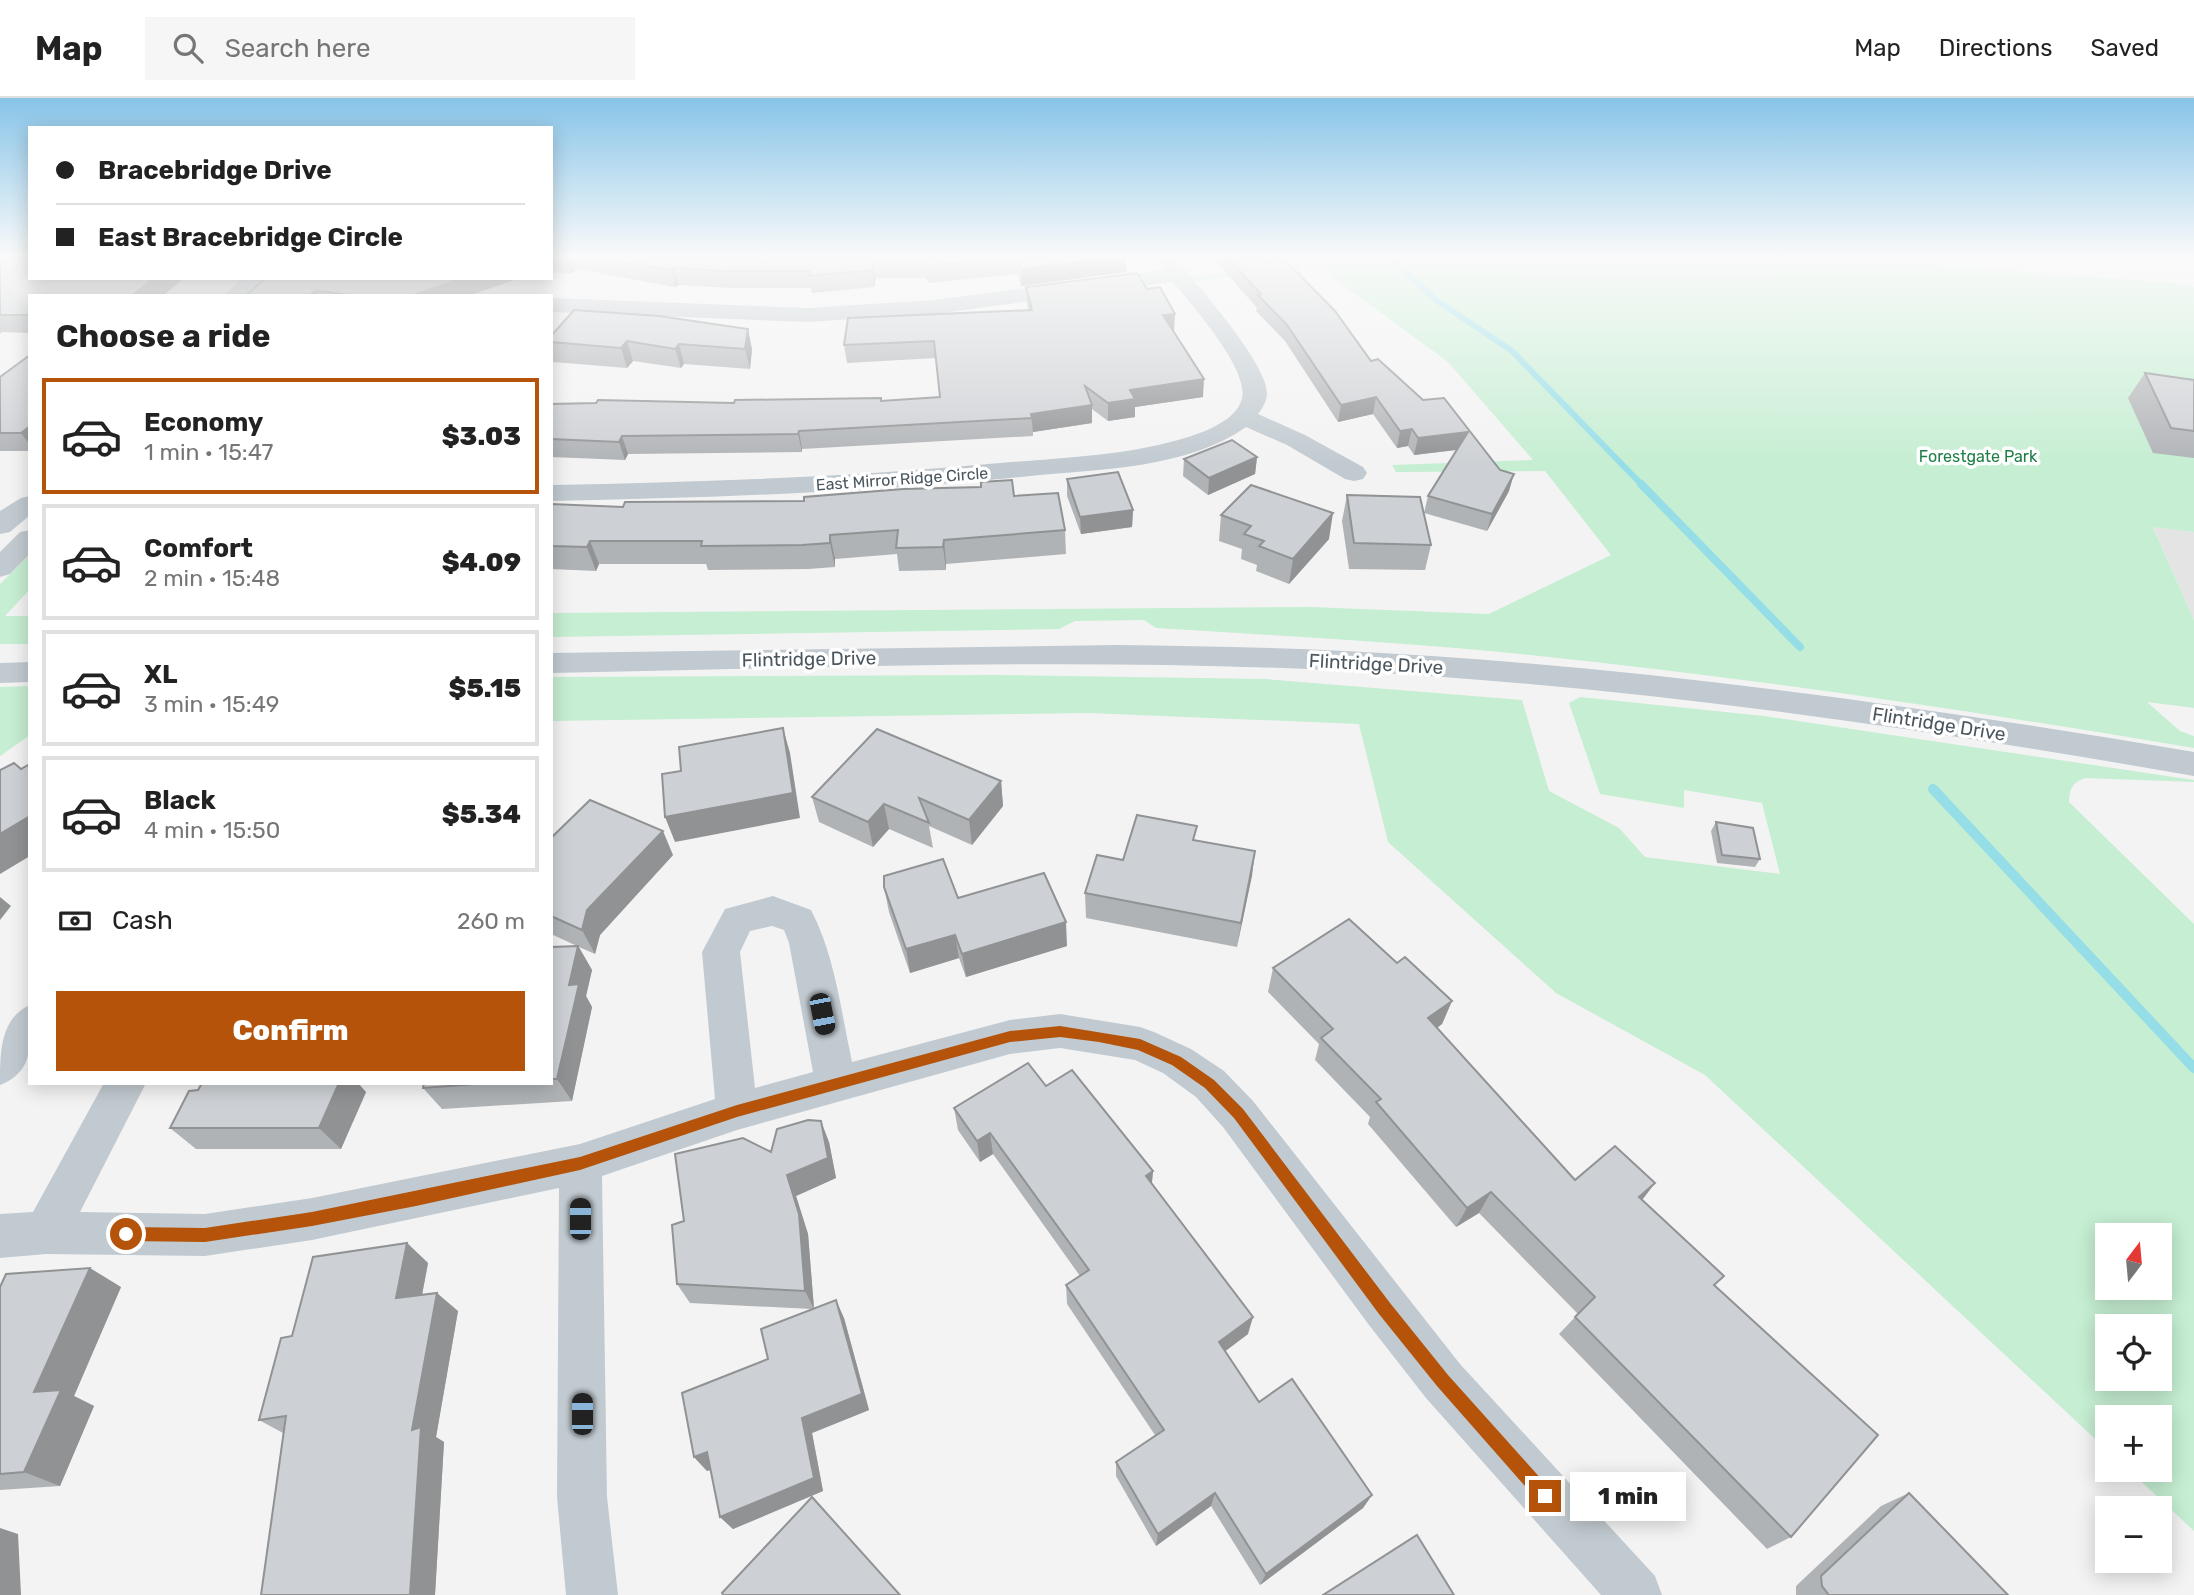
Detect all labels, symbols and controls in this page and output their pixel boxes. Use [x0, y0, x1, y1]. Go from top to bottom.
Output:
search box [145, 17, 635, 80]
text: Map [35, 29, 103, 68]
icon: search [169, 29, 207, 67]
text: Search here [225, 33, 370, 64]
text: Map [1854, 34, 1901, 62]
text: Directions [1939, 34, 2052, 62]
text: Saved [2090, 34, 2159, 62]
text: Bracebridge Drive [98, 155, 332, 186]
text: East Bracebridge Circle [98, 222, 403, 253]
text: Choose a ride [56, 317, 270, 355]
icon: car [60, 405, 123, 468]
text: Economy [144, 407, 263, 438]
text: $3.03 [442, 421, 521, 452]
text: 1 min · 15:47 [144, 438, 273, 466]
park label: Forestgate Park [1919, 447, 2038, 466]
street label: East Mirror Ridge Circle [815, 463, 989, 495]
icon: car [60, 531, 123, 594]
text: Comfort [144, 533, 253, 564]
text: $4.09 [442, 547, 521, 578]
text: 2 min · 15:48 [144, 564, 280, 592]
street label: Flintridge Drive [742, 646, 876, 672]
street label: Flintridge Drive [1308, 649, 1444, 679]
icon: car [60, 657, 123, 720]
text: XL [144, 659, 177, 690]
text: $5.15 [449, 673, 521, 704]
text: 3 min · 15:49 [144, 690, 279, 718]
street label: Flintridge Drive [1871, 702, 2007, 746]
icon: car [60, 783, 123, 846]
text: Black [144, 785, 216, 816]
text: $5.34 [442, 799, 521, 830]
text: 4 min · 15:50 [144, 816, 280, 844]
icon: cash [56, 902, 94, 940]
text: Cash [112, 905, 173, 936]
text: 260 m [457, 907, 525, 935]
button: Confirm [56, 991, 525, 1071]
car [808, 991, 837, 1037]
car [570, 1198, 591, 1240]
route start [110, 1218, 142, 1250]
north arrow [2095, 1223, 2172, 1300]
map controls [2095, 1223, 2172, 1573]
button: locate [2095, 1314, 2172, 1391]
car [572, 1393, 593, 1435]
button: + [2095, 1405, 2172, 1482]
callout: 1 min [1570, 1472, 1685, 1520]
route end [1529, 1480, 1561, 1512]
text: 1 min [1598, 1482, 1658, 1510]
button: − [2095, 1496, 2172, 1573]

